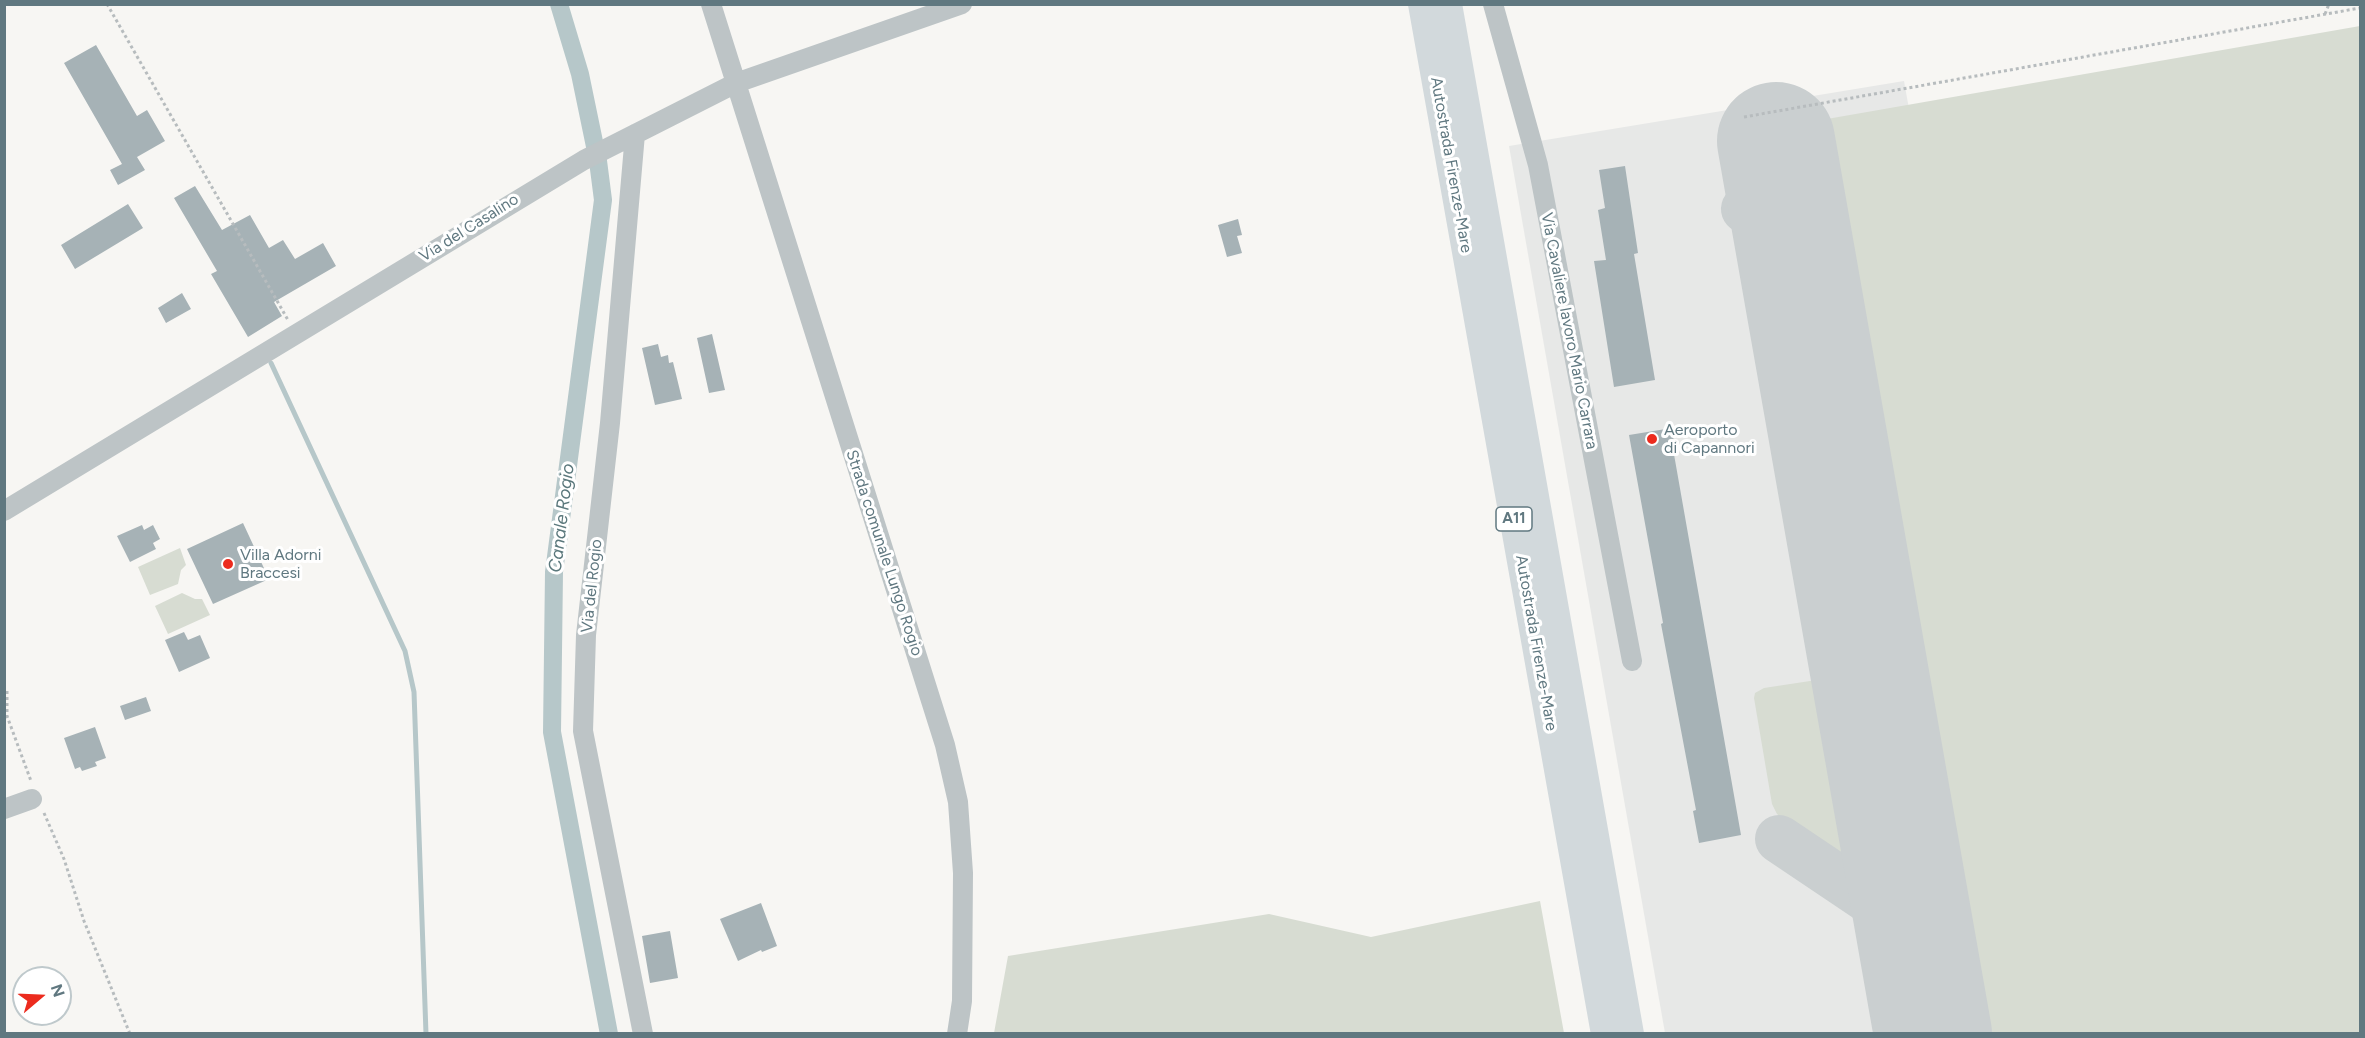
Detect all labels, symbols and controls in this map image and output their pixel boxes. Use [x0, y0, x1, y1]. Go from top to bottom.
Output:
street label: Autostrada Firenze-Mare [1426, 76, 1476, 254]
street label: Via del Casalino [416, 190, 522, 266]
street label: Via Cavaliere lavoro Mario Carrara [1537, 211, 1601, 451]
place label: Aeroporto di Capannori [1664, 420, 1755, 458]
marker: Aeroporto di Capannori [1645, 432, 1659, 446]
street label: Strada comunale Lungo Rogio [842, 448, 926, 658]
water label: Canale Rogio [545, 462, 579, 574]
road number: A11 [1496, 507, 1532, 531]
street label: Via del Rogio [578, 538, 606, 634]
place label: Villa Adorni Braccesi [240, 545, 321, 583]
street label: Autostrada Firenze-Mare [1511, 554, 1561, 732]
marker: Villa Adorni Braccesi [221, 557, 235, 571]
north arrow [12, 966, 72, 1026]
text: N [47, 982, 69, 1000]

